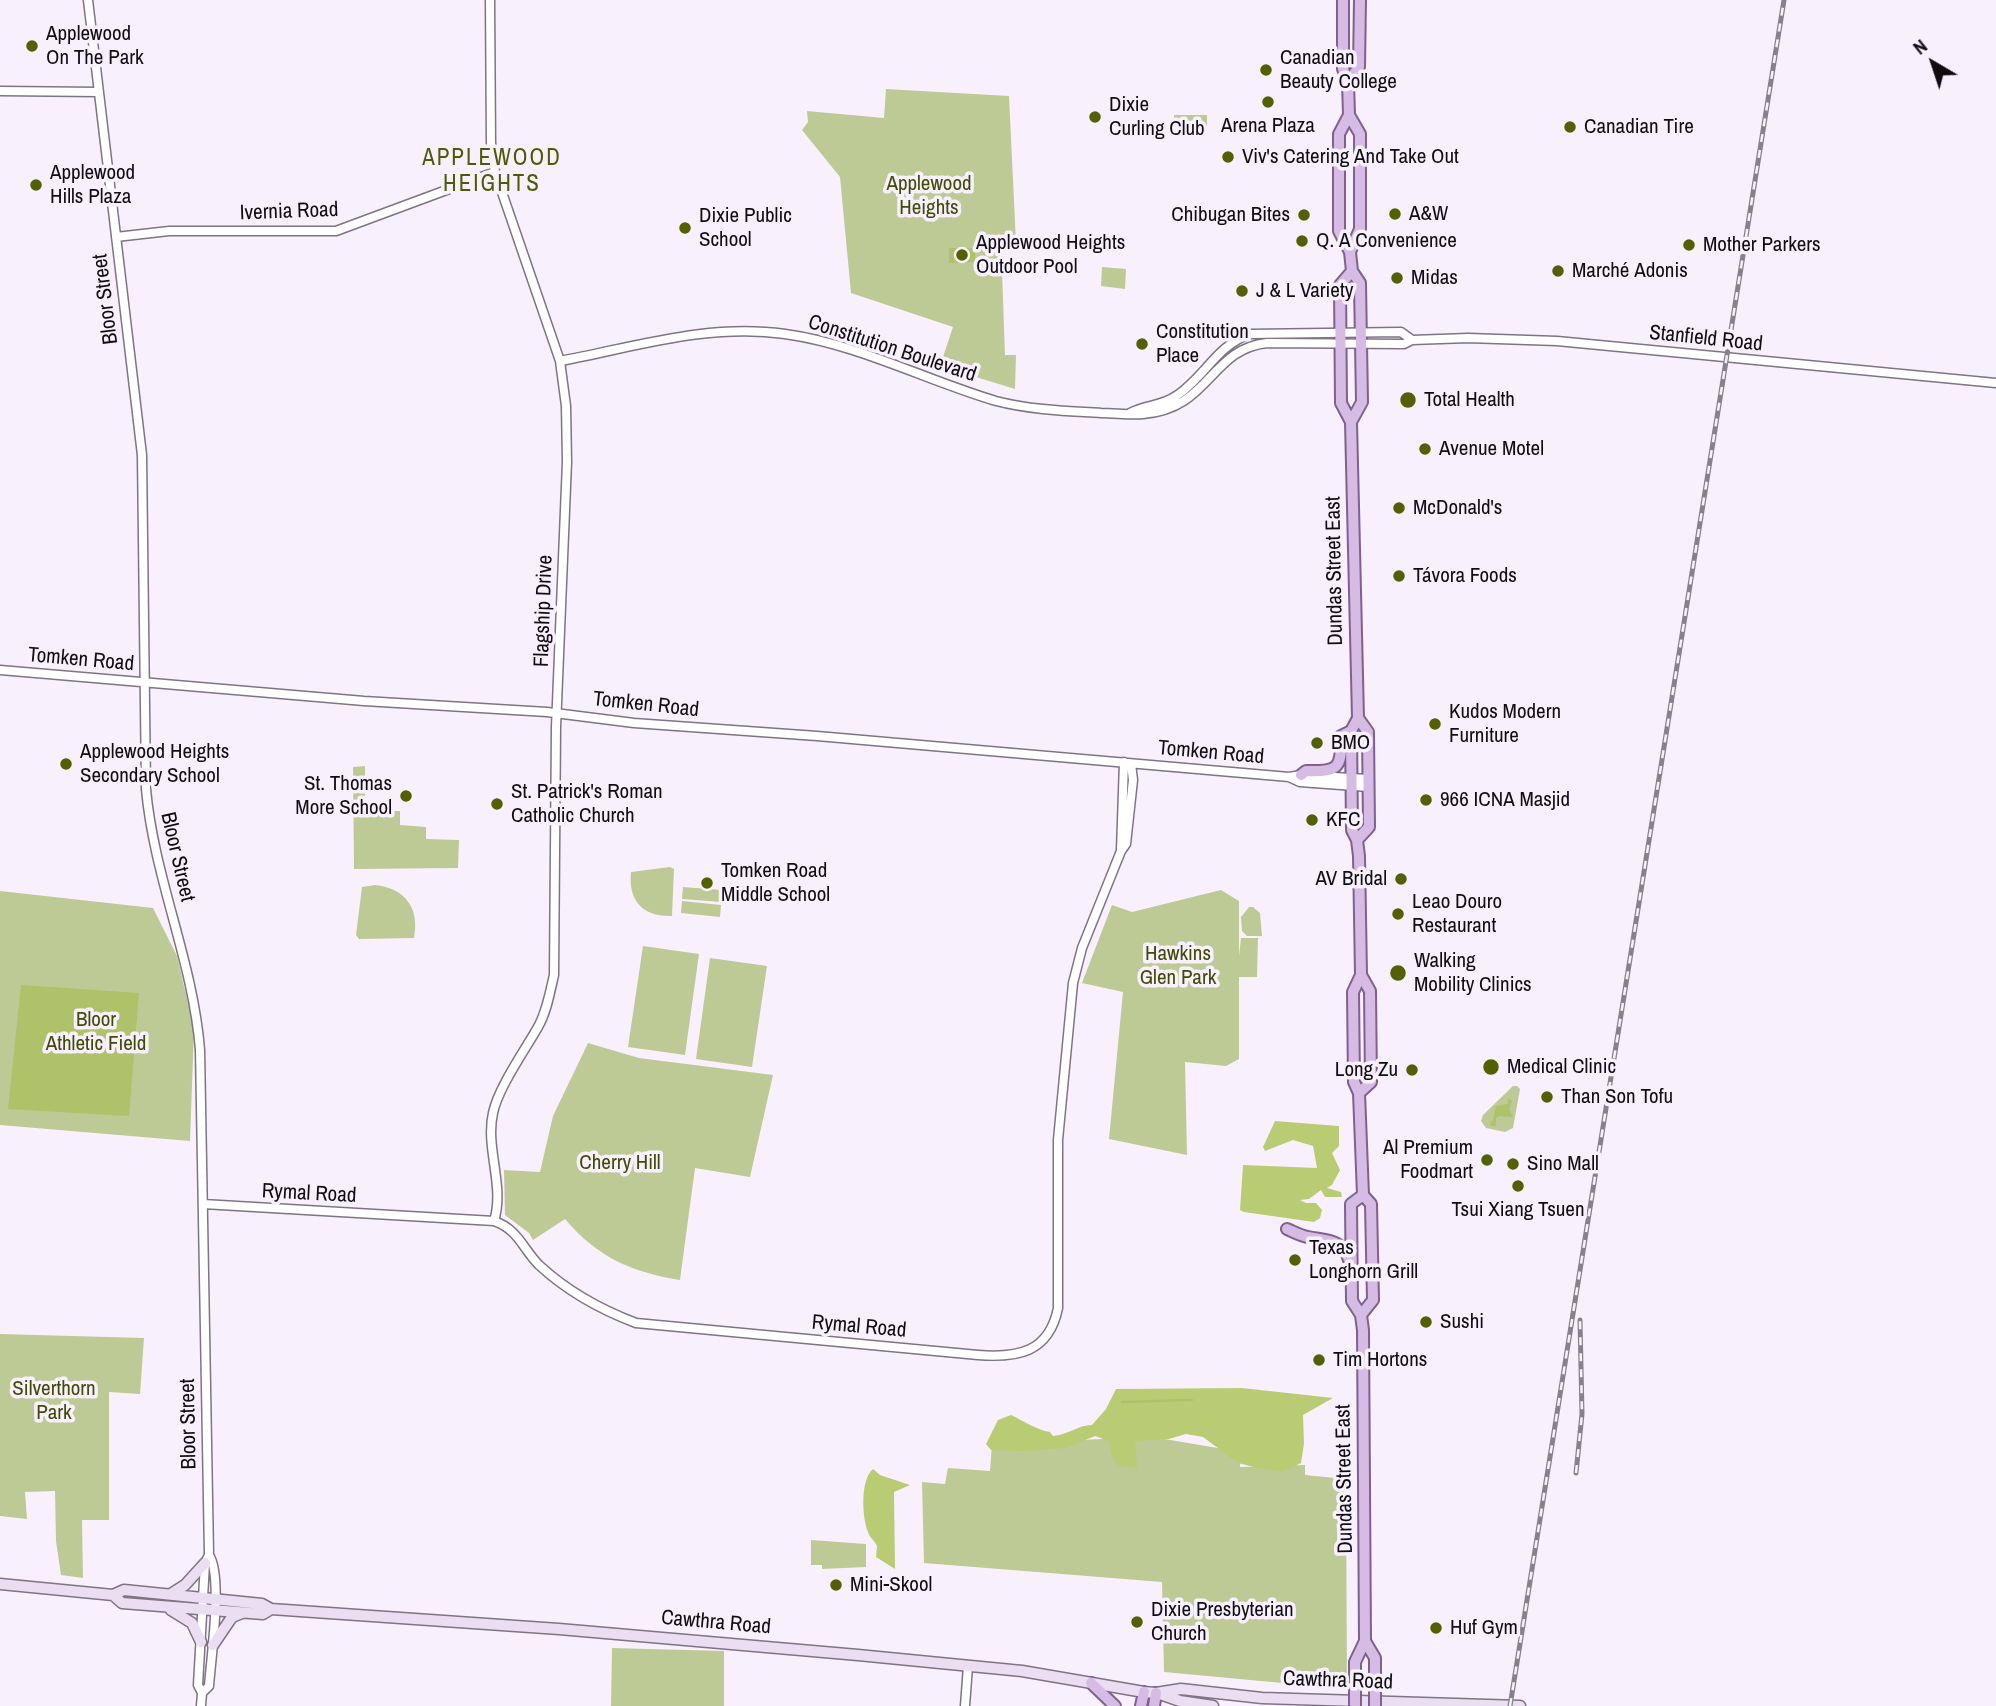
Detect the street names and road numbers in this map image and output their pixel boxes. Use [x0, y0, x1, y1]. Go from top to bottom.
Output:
street label: Ivernia Road [239, 198, 339, 226]
street label: Bloor Street [88, 252, 124, 346]
street label: Constitution Boulevard [805, 310, 979, 388]
street label: Stanfield Road [1648, 321, 1764, 357]
street label: Dundas Street East [1321, 496, 1349, 646]
street label: Flagship Drive [529, 555, 559, 667]
street label: Tomken Road [27, 643, 135, 677]
street label: Tomken Road [592, 687, 700, 723]
street label: Tomken Road [1157, 736, 1265, 770]
street label: Bloor Street [154, 810, 200, 904]
street label: Rymal Road [261, 1179, 357, 1209]
street label: Rymal Road [811, 1310, 907, 1344]
street label: Bloor Street [176, 1378, 202, 1470]
street label: Dundas Street East [1331, 1404, 1359, 1554]
street label: Cawthra Road [660, 1606, 772, 1640]
street label: Cawthra Road [1283, 1666, 1393, 1696]

